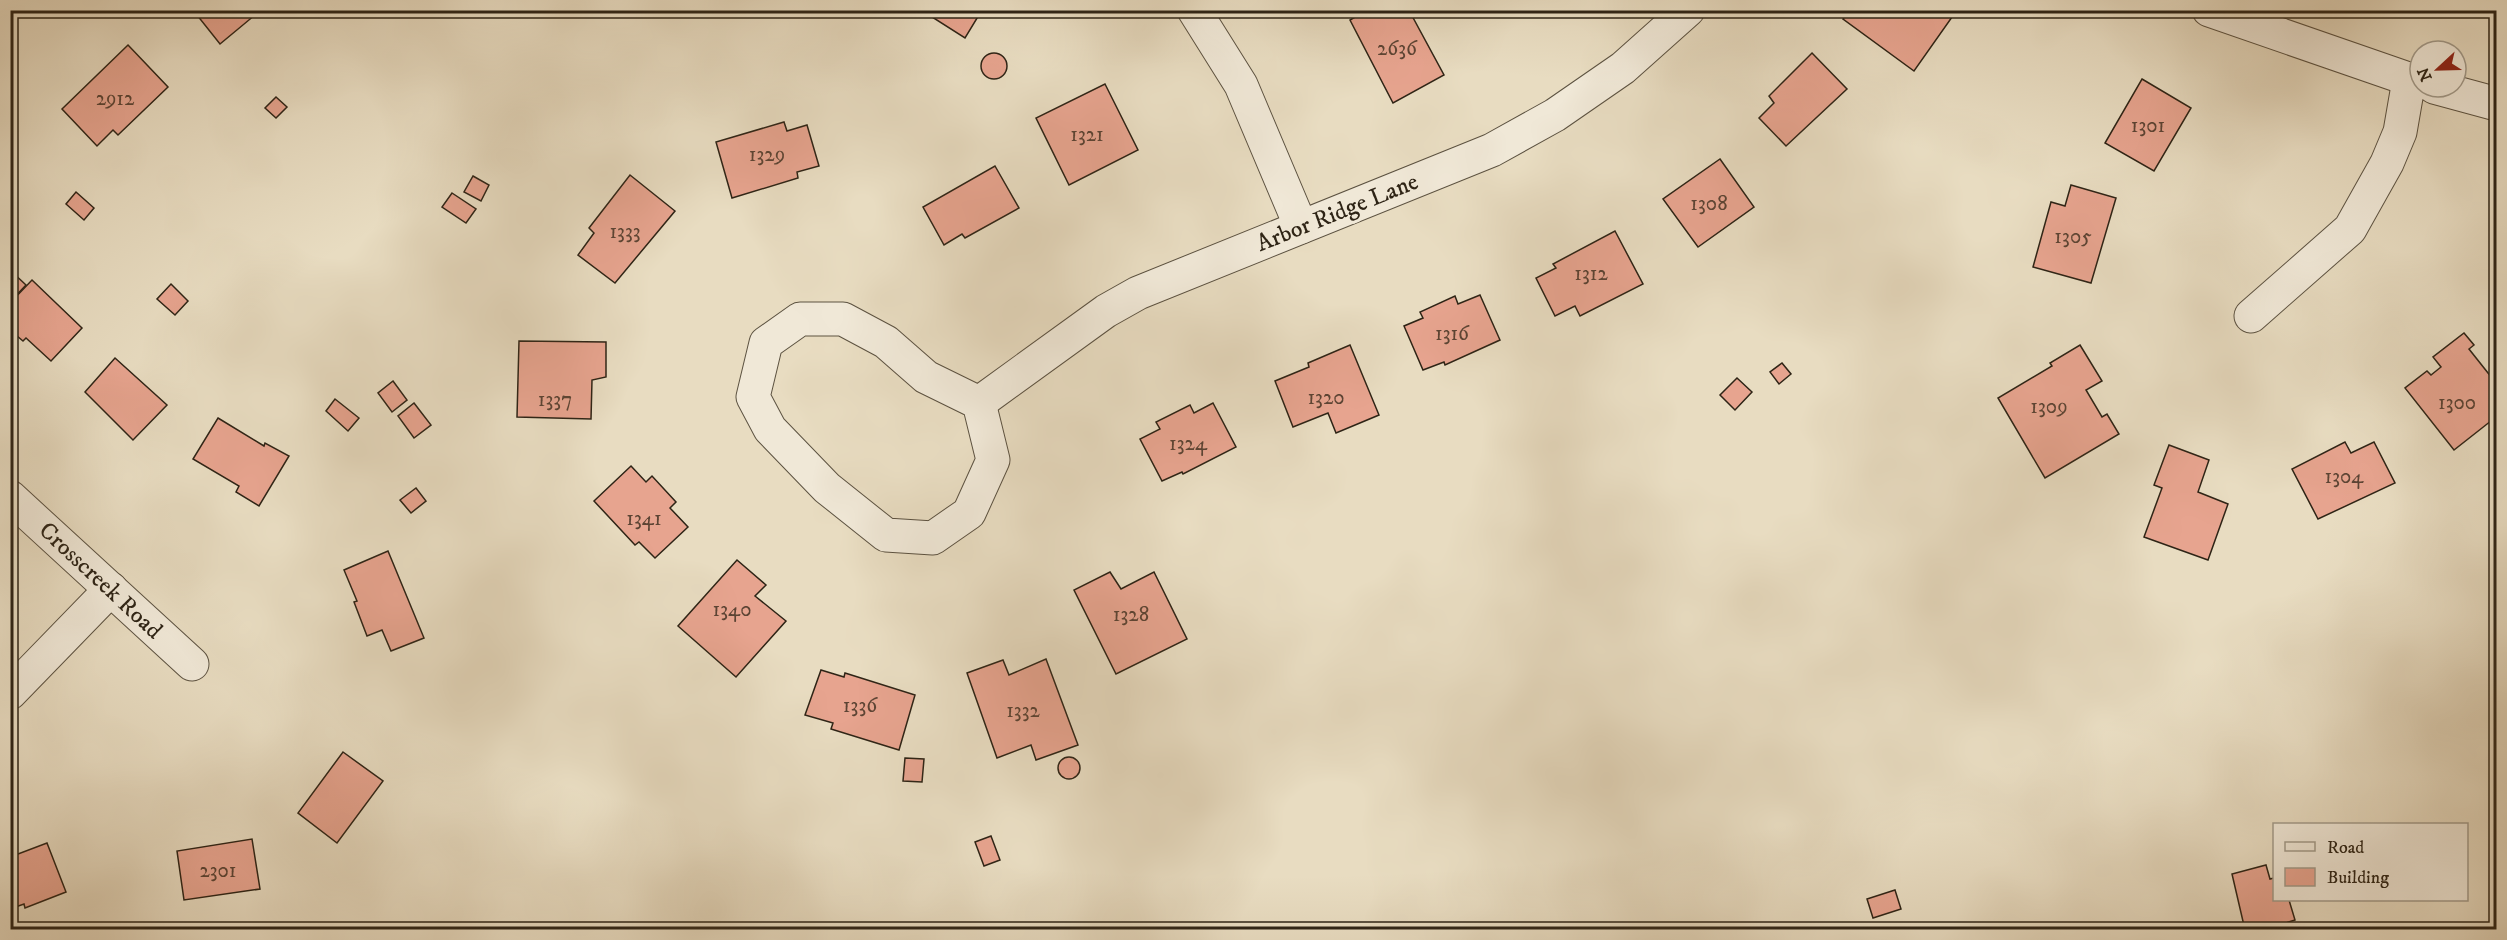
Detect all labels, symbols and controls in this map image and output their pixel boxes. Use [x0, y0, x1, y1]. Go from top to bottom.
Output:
house number: 2636 [1377, 36, 1418, 62]
north arrow [2408, 39, 2468, 99]
text: N [2413, 64, 2437, 84]
house number: 2912 [96, 86, 135, 112]
house number: 1301 [2131, 113, 2165, 139]
house number: 1321 [1070, 122, 1104, 148]
house number: 1329 [749, 142, 785, 168]
street label: Arbor Ridge Lane [1252, 167, 1423, 259]
house number: 1308 [1690, 191, 1728, 217]
house number: 1333 [609, 219, 641, 245]
house number: 1305 [2054, 224, 2092, 250]
house number: 1312 [1574, 261, 1608, 287]
house number: 1316 [1435, 321, 1470, 347]
house number: 1320 [1307, 385, 1345, 411]
house number: 1337 [538, 387, 572, 413]
house number: 1300 [2438, 390, 2476, 416]
house number: 1309 [2030, 394, 2068, 420]
house number: 1324 [1169, 431, 1208, 457]
house number: 1304 [2325, 464, 2364, 490]
house number: 1341 [626, 506, 662, 532]
street label: Crosscreek Road [32, 516, 168, 646]
house number: 1340 [713, 597, 751, 623]
house number: 1328 [1113, 602, 1149, 628]
house number: 1336 [843, 693, 878, 719]
house number: 1332 [1006, 698, 1041, 724]
legend [2273, 823, 2468, 901]
text: Road [2327, 837, 2364, 859]
house number: 2301 [199, 858, 237, 884]
text: Building [2327, 867, 2389, 889]

